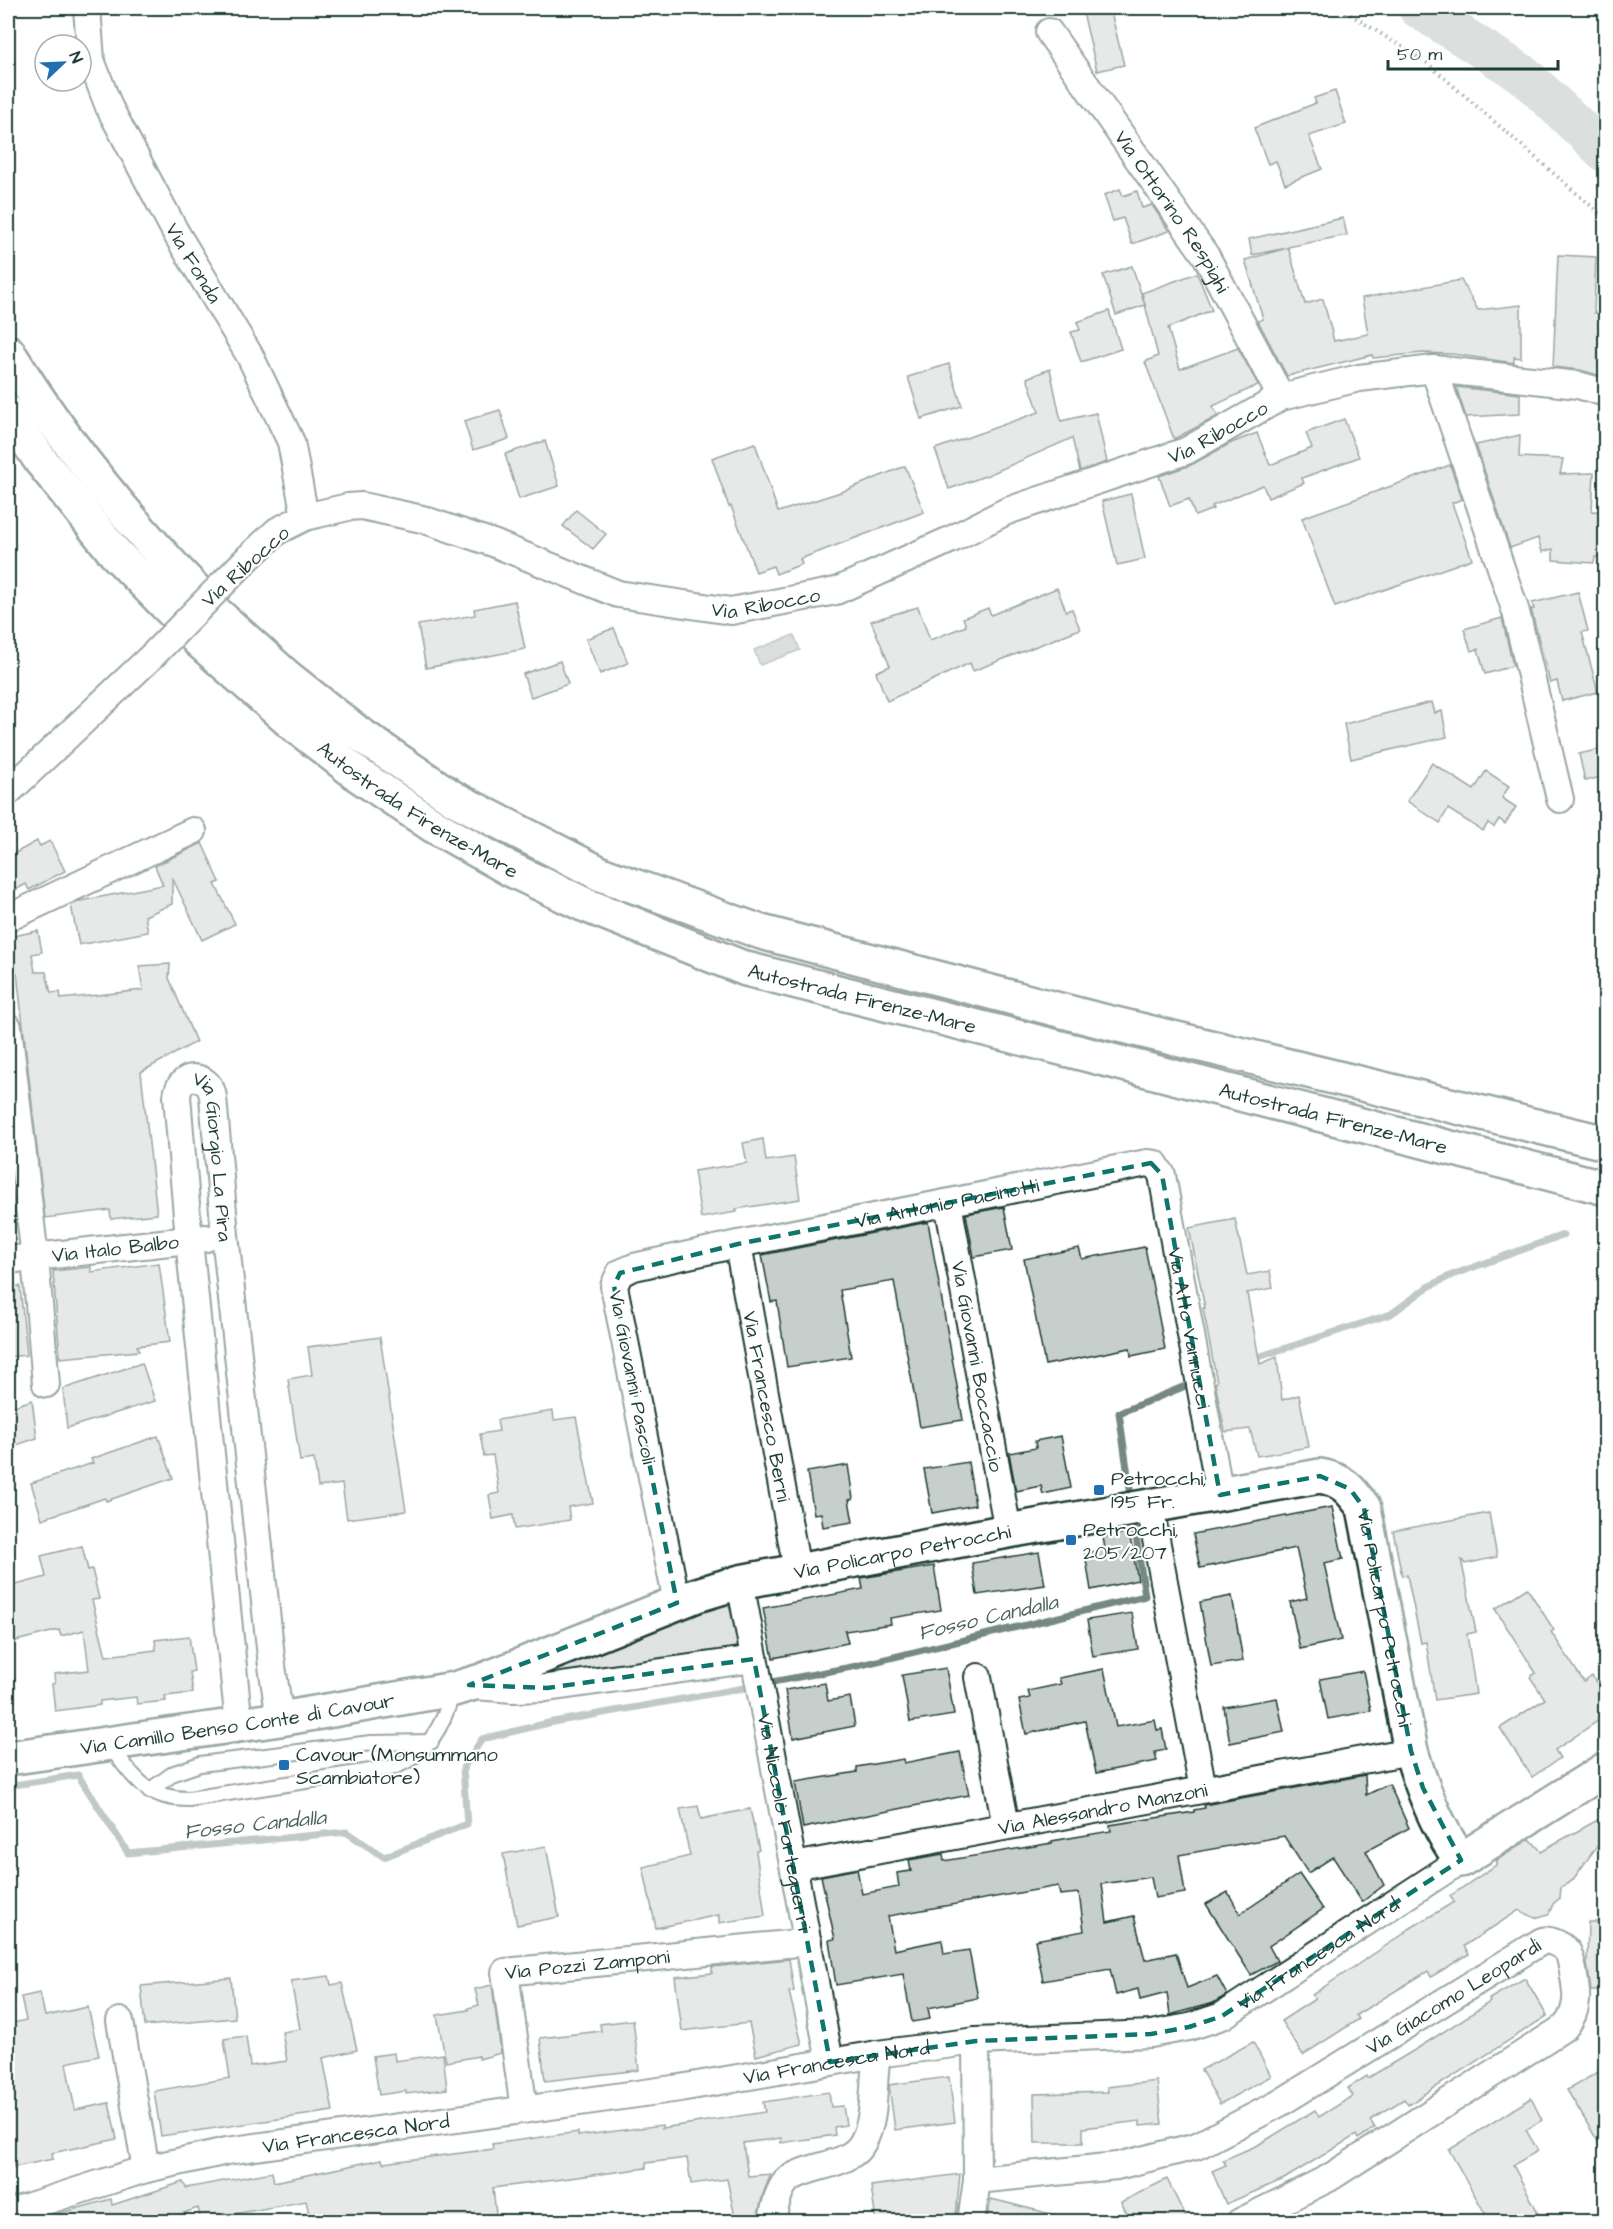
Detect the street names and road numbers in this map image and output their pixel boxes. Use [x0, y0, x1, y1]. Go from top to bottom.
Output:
street label: Via Ottorino Respighi [1107, 125, 1236, 298]
street label: Via Fonda [158, 218, 228, 309]
street label: Via Ribocco [1165, 394, 1273, 471]
street label: Via Ribocco [195, 520, 296, 614]
street label: Via Ribocco [709, 581, 823, 627]
street label: Autostrada Firenze-Mare [311, 735, 523, 886]
street label: Autostrada Firenze-Mare [745, 957, 979, 1041]
street label: Via Giorgio La Pira [189, 1065, 239, 1243]
street label: Autostrada Firenze-Mare [1216, 1076, 1450, 1162]
street label: Via Antonio Pacinotti [852, 1172, 1041, 1236]
street label: Via Italo Balbo [51, 1228, 180, 1270]
street label: Via Atto Vannucci [1160, 1246, 1217, 1411]
street label: Via Giovanni Boccaccio [944, 1259, 1010, 1474]
street label: Via Giovanni Pascoli [601, 1288, 663, 1466]
street label: Via Francesco Berni [735, 1309, 797, 1504]
street label: Via Policarpo Petrocchi [1350, 1507, 1419, 1729]
street label: Via Policarpo Petrocchi [791, 1518, 1013, 1586]
street label: Via Camillo Benso Conte di Cavour [79, 1686, 397, 1762]
street label: Via Niccolò Forteguerri [750, 1711, 818, 1933]
street label: Via Alessandro Manzoni [996, 1776, 1210, 1843]
street label: Via Francesca Nord [1232, 1891, 1405, 2017]
street label: Via Giacomo Leopardi [1361, 1932, 1546, 2062]
street label: Via Pozzi Zamponi [504, 1943, 671, 1987]
street label: Via Francesca Nord [741, 2034, 932, 2092]
street label: Via Francesca Nord [261, 2107, 451, 2161]

